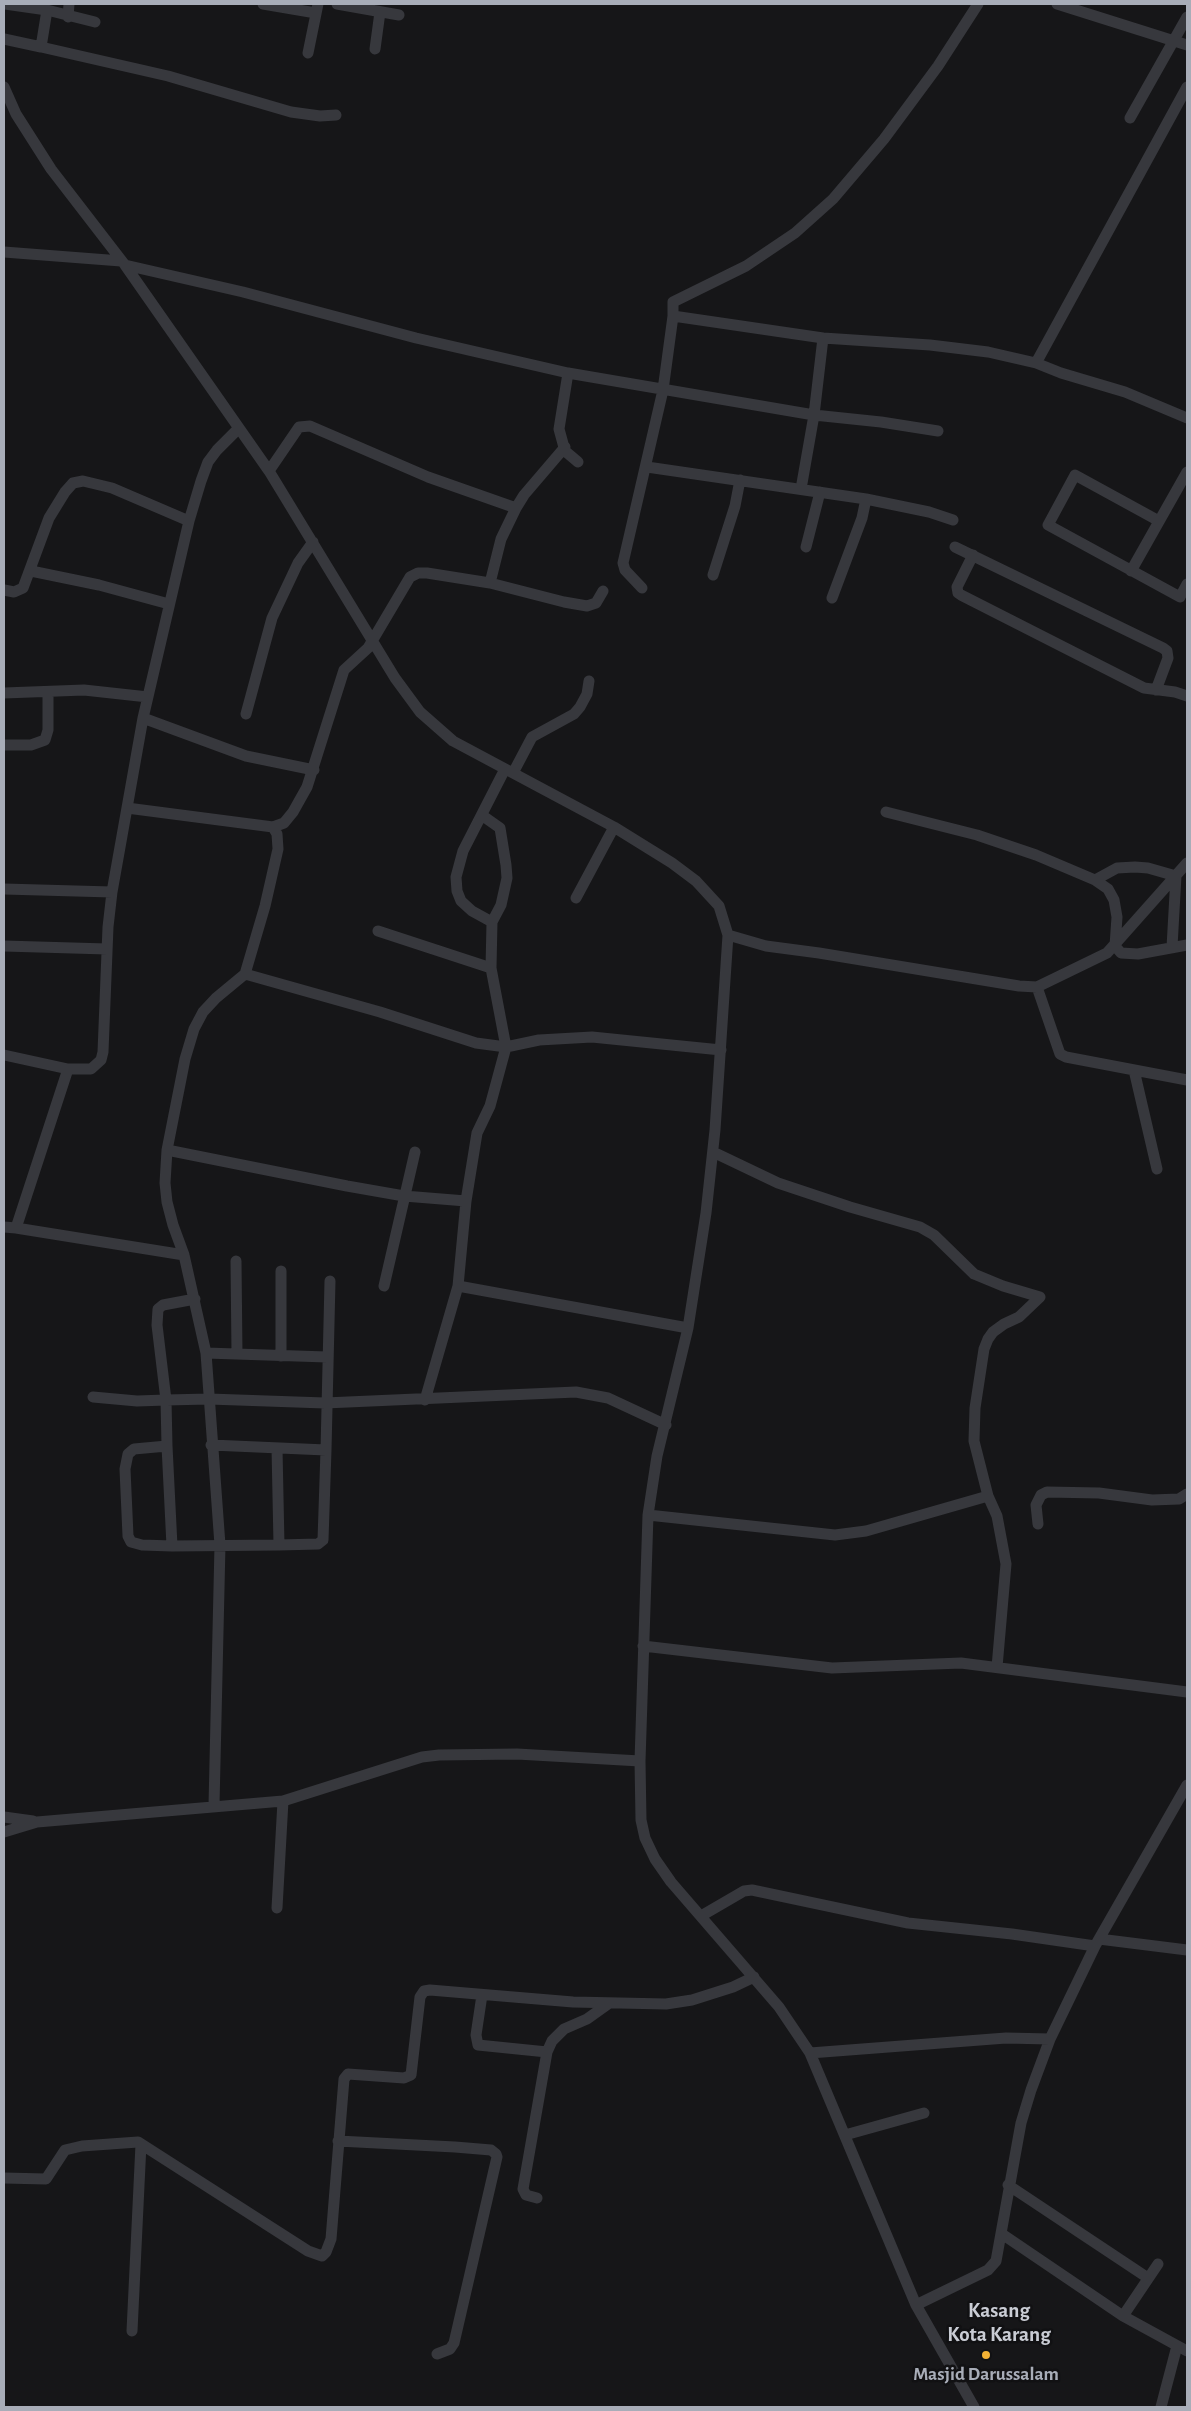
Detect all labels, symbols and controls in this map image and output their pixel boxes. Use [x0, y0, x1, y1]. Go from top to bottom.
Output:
district label: Kasang Kota Karang [947, 2298, 1051, 2348]
marker: Masjid Darussalam [980, 2349, 992, 2361]
place label: Masjid Darussalam [913, 2363, 1059, 2385]

